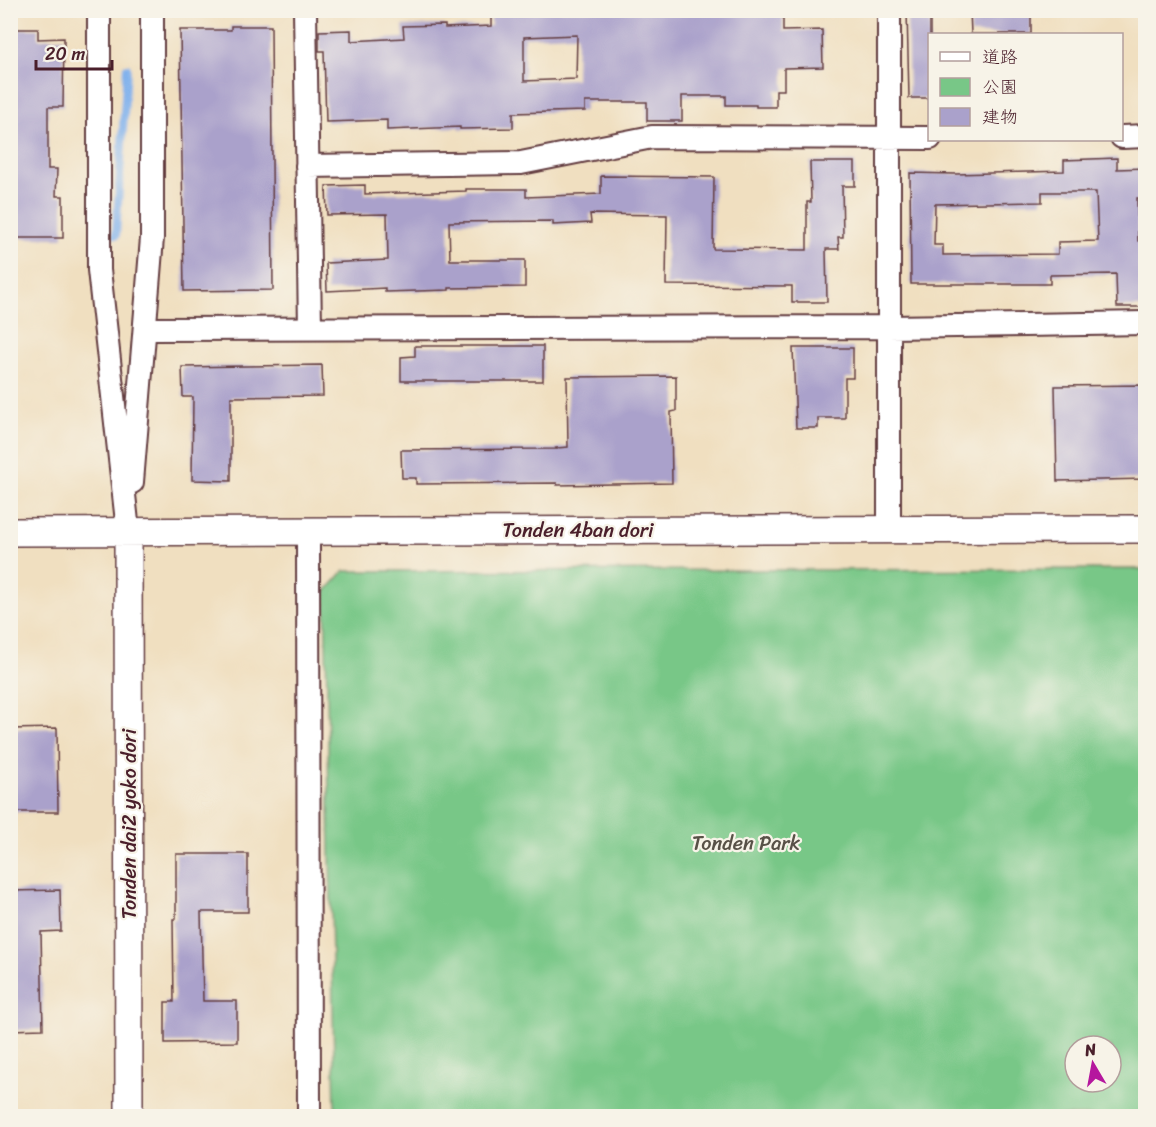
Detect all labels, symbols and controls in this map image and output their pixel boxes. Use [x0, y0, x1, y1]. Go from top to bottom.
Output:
scale bar [36, 33, 112, 71]
legend [928, 33, 1123, 141]
text: 20 m [45, 38, 85, 70]
text: 道路 [982, 41, 1018, 73]
text: 公園 [982, 71, 1018, 103]
text: 建物 [982, 101, 1018, 133]
street label: Tonden 4ban dori [502, 513, 655, 548]
street label: Tonden dai2 yoko dori [112, 727, 147, 919]
park label: Tonden Park [692, 826, 800, 861]
north arrow [1063, 1034, 1123, 1094]
text: N [1082, 1034, 1099, 1065]

